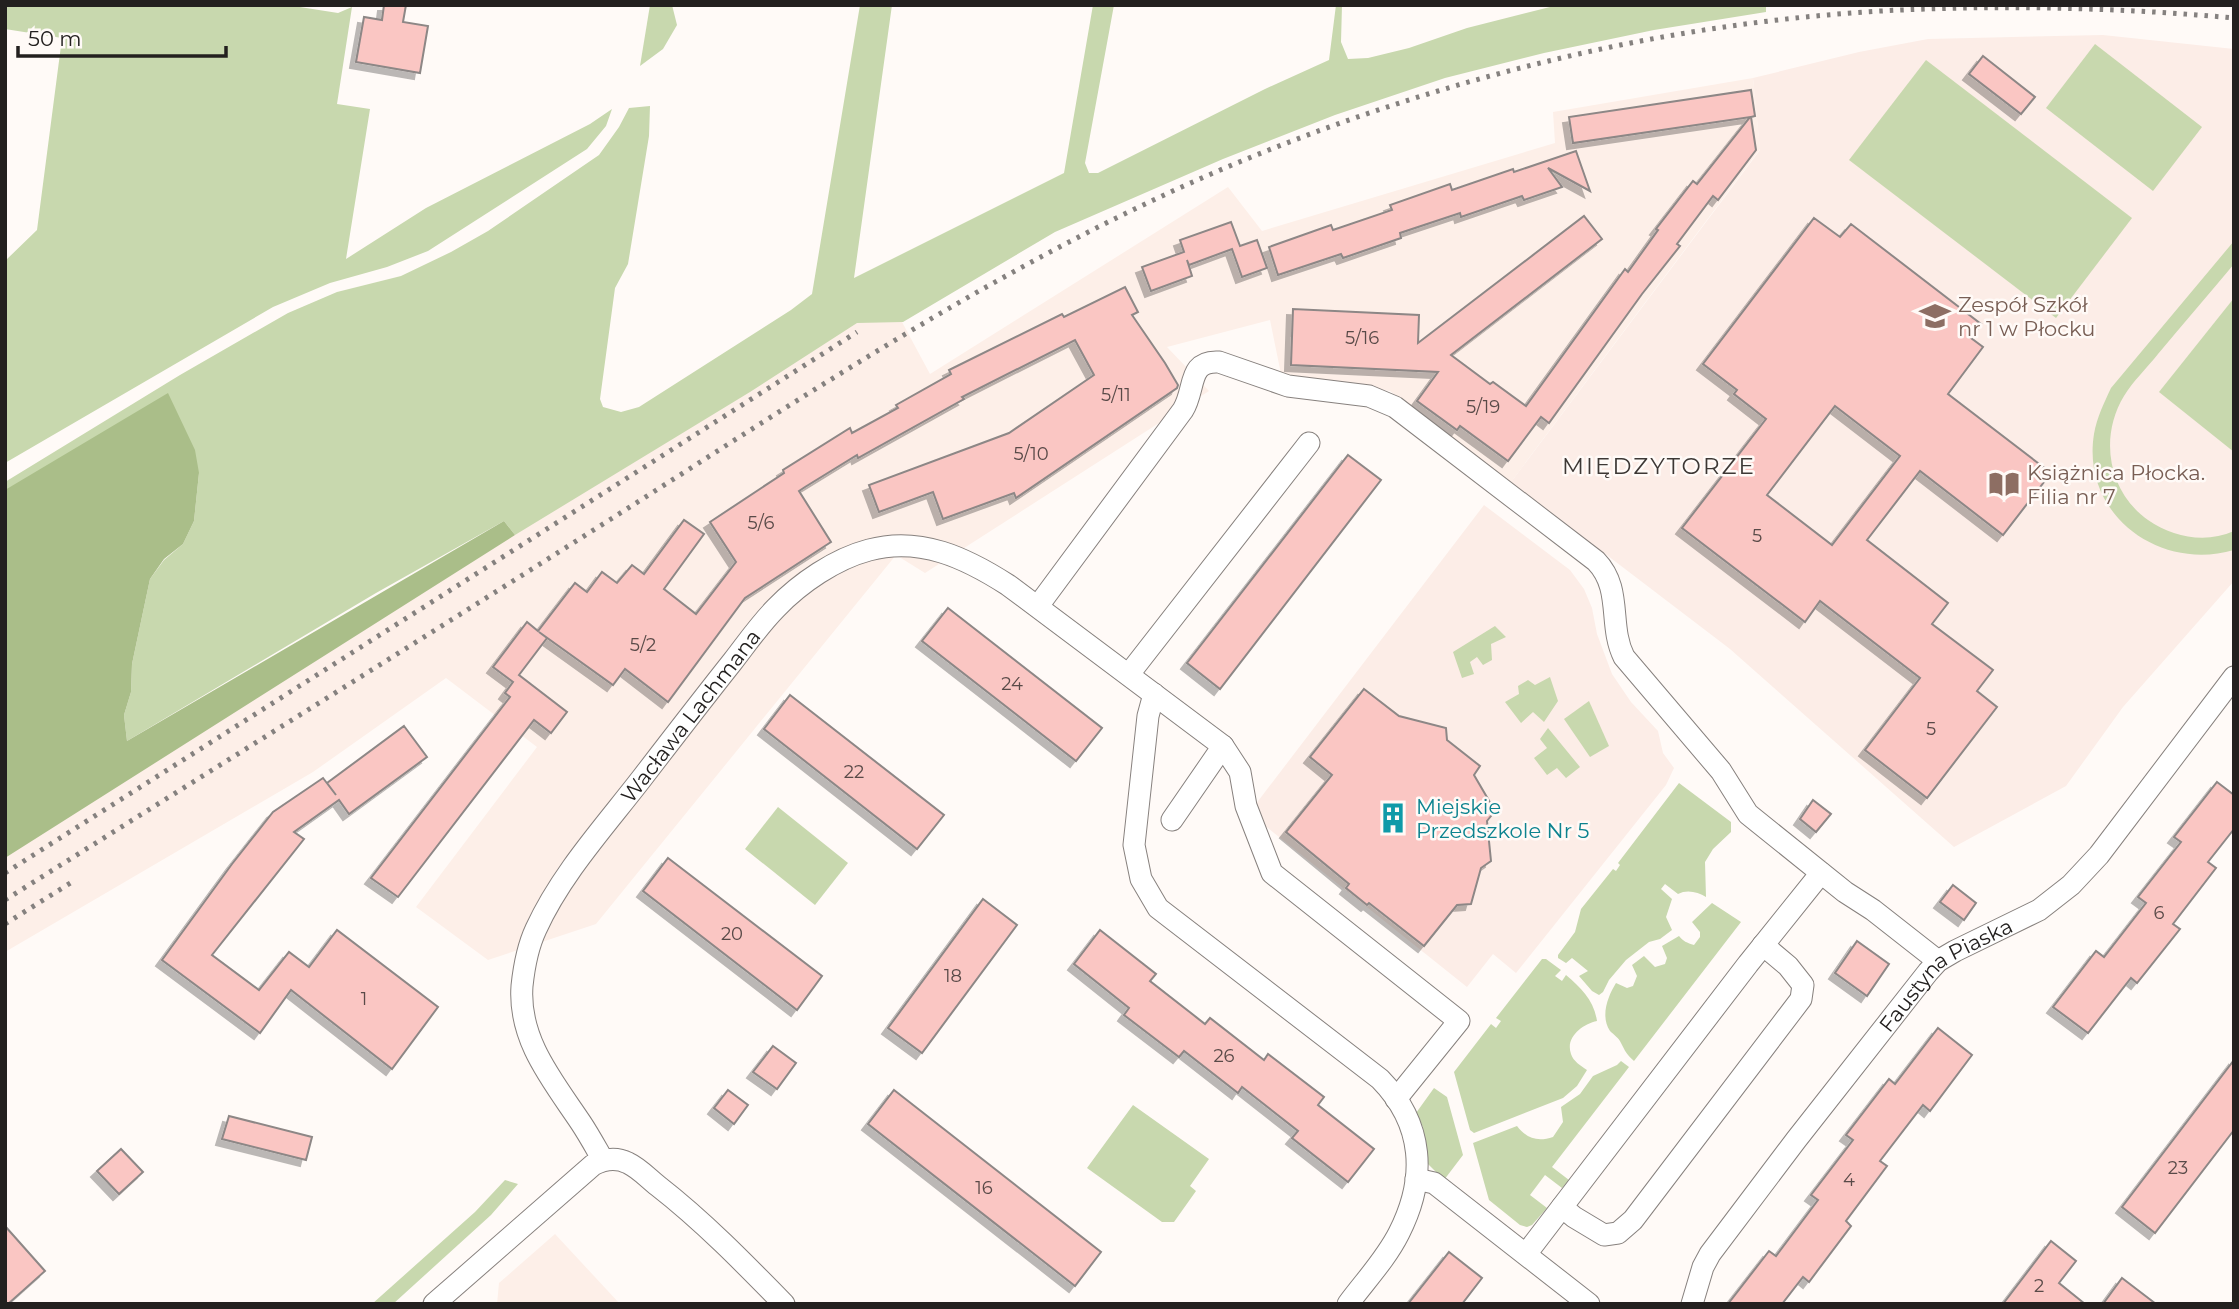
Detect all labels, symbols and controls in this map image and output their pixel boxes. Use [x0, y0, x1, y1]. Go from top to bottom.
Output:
scale bar [18, 14, 226, 58]
text: 50 m [28, 26, 82, 51]
place label: Zespół Szkół nr 1 w Płocku [1958, 292, 2095, 341]
school or university icon: Zespół Szkół nr 1 w Płocku [1918, 299, 1952, 333]
house number: 5/16 [1345, 327, 1379, 349]
house number: 5/11 [1101, 384, 1131, 406]
house number: 5/19 [1466, 396, 1500, 418]
house number: 5/10 [1013, 443, 1049, 465]
district label: MIĘDZYTORZE [1562, 452, 1756, 480]
place label: Książnica Płocka. Filia nr 7 [2027, 460, 2205, 509]
library icon: Książnica Płocka. Filia nr 7 [1987, 467, 2021, 501]
house number: 5/6 [748, 512, 774, 534]
house number: 5 [1752, 525, 1762, 547]
street label: Wacława Lachmana [615, 624, 765, 807]
house number: 5/2 [630, 634, 656, 656]
house number: 24 [1001, 673, 1023, 695]
house number: 5 [1926, 718, 1936, 740]
house number: 22 [844, 761, 864, 783]
place label: Miejskie Przedszkole Nr 5 [1416, 794, 1590, 843]
building icon: Miejskie Przedszkole Nr 5 [1376, 801, 1410, 835]
house number: 6 [2154, 902, 2165, 924]
street label: Faustyna Piaska [1873, 913, 2016, 1037]
house number: 20 [721, 923, 743, 945]
house number: 18 [944, 965, 962, 987]
house number: 1 [361, 988, 367, 1010]
house number: 26 [1213, 1045, 1235, 1067]
house number: 23 [2168, 1157, 2188, 1179]
house number: 4 [1843, 1169, 1855, 1191]
house number: 16 [975, 1177, 993, 1199]
house number: 2 [2034, 1275, 2044, 1297]

